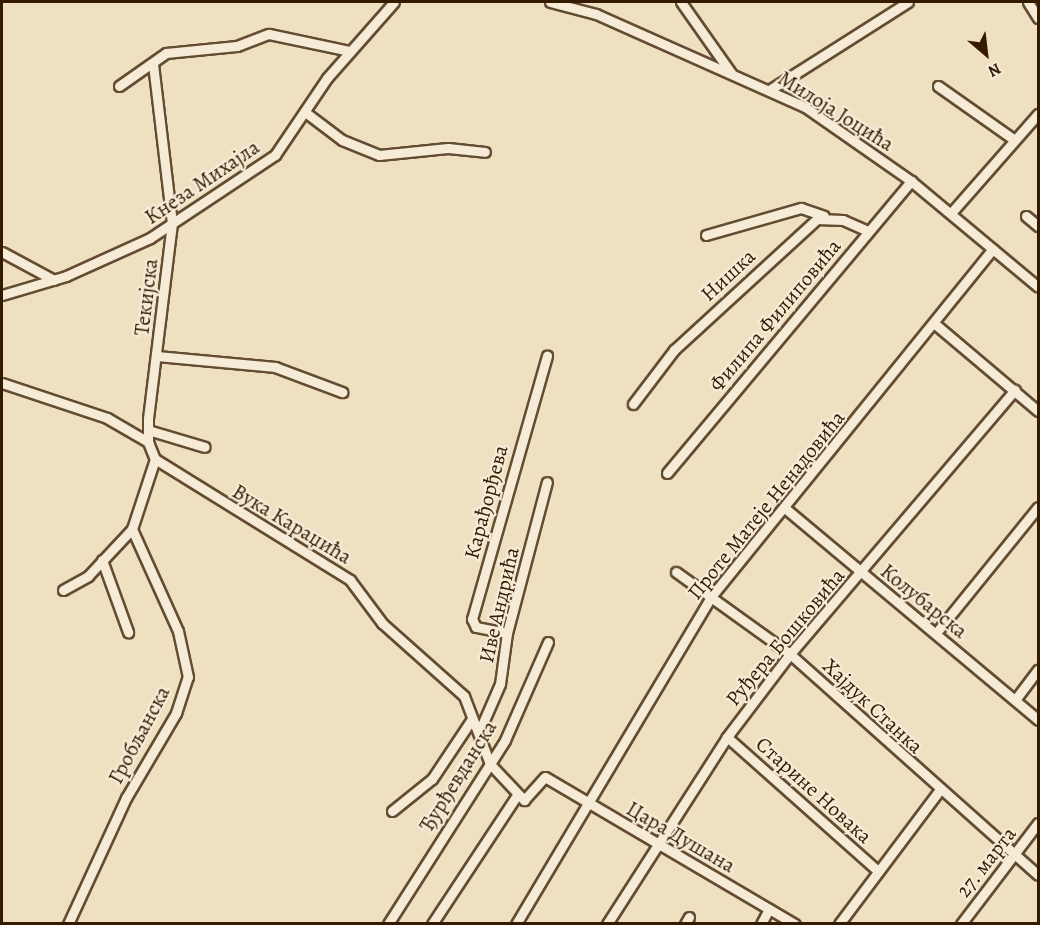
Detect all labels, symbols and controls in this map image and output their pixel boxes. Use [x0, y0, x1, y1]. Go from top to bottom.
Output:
north arrow [956, 24, 1016, 84]
text: N [984, 57, 1005, 82]
street label: Милоја Јоцића [774, 65, 898, 157]
street label: Кнеза Михајла [140, 134, 264, 230]
street label: Филипа Филиповића [704, 234, 846, 396]
street label: Нишка [696, 244, 760, 306]
street label: Текијска [129, 257, 163, 337]
street label: Проте Матеје Ненадовића [682, 405, 850, 605]
street label: Карађорђева [459, 442, 513, 562]
street label: Вука Караџића [228, 479, 356, 569]
street label: Иве Андрића [473, 545, 525, 665]
street label: Колубарска [876, 558, 972, 644]
street label: Руђера Бошковића [720, 563, 850, 711]
street label: Хајдук Станка [818, 653, 928, 759]
street label: Гробљанска [103, 682, 175, 788]
street label: Ђурђевданска [414, 716, 502, 836]
street label: Старине Новака [751, 731, 877, 849]
street label: Цара Душана [622, 796, 740, 878]
street label: 27. марта [950, 821, 1022, 903]

